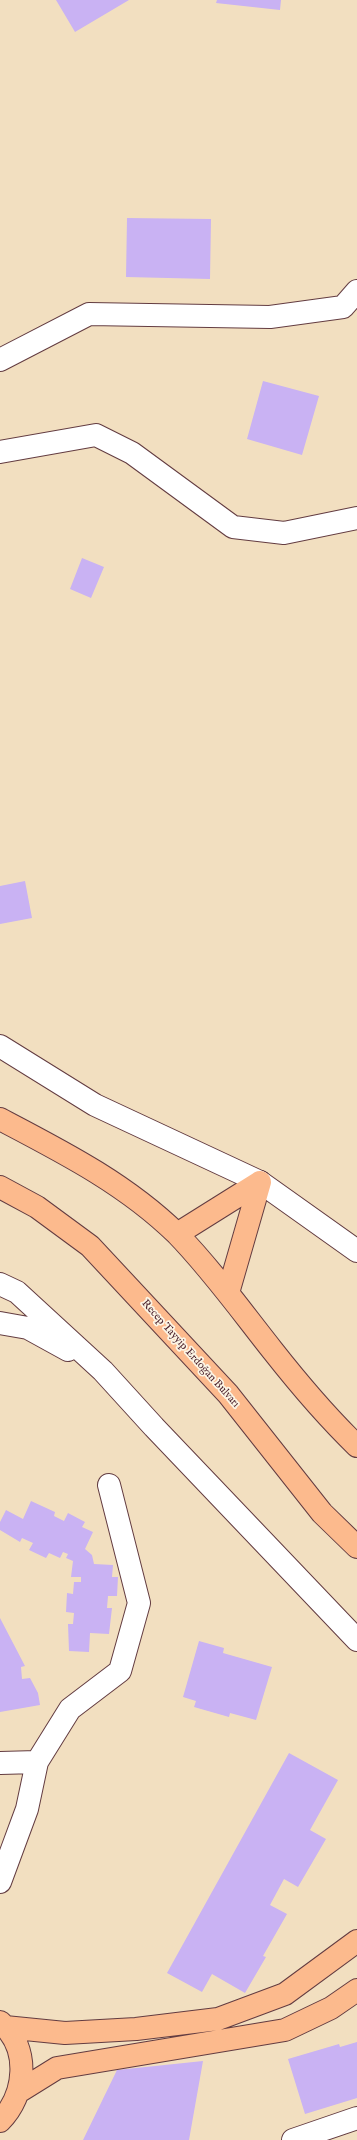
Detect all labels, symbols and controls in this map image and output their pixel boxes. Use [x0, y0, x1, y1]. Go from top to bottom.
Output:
street label: Recep Tayyip Erdoğan Bulvarı [138, 1297, 242, 1411]

